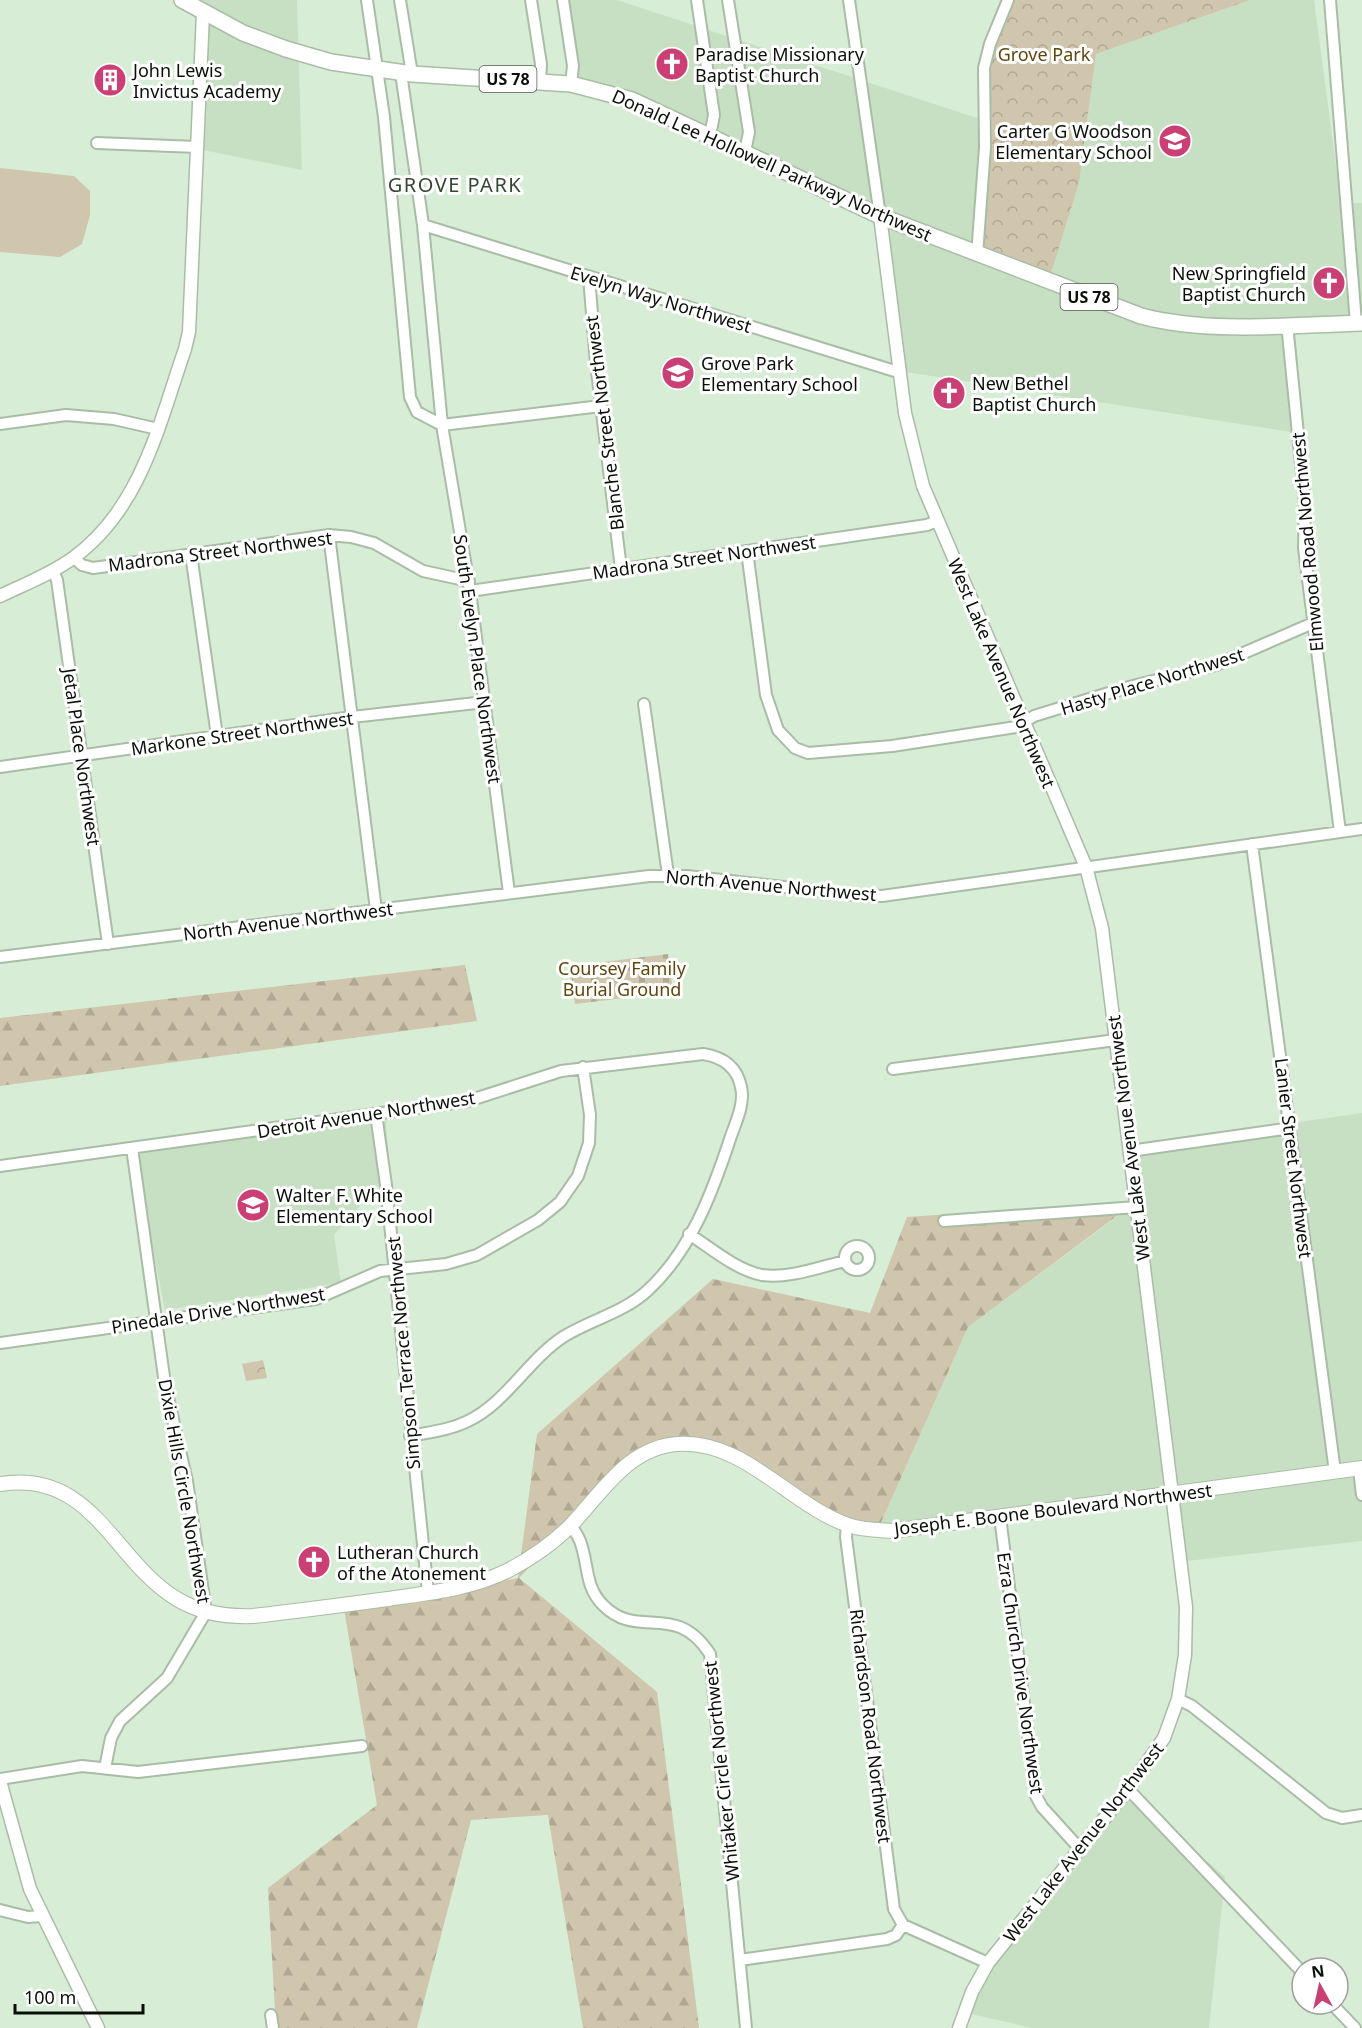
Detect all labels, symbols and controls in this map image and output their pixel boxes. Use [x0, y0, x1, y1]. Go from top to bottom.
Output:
place label: Paradise Missionary Baptist Church [695, 42, 865, 87]
park label: Grove Park [998, 42, 1091, 66]
church icon: Paradise Missionary Baptist Church [654, 46, 690, 82]
place label: John Lewis Invictus Academy [131, 58, 282, 103]
building icon: John Lewis Invictus Academy [92, 62, 128, 98]
road number: US 78 [480, 66, 536, 92]
street label: Donald Lee Hollowell Parkway Northwest [608, 83, 936, 247]
place label: Carter G Woodson Elementary School [995, 119, 1152, 164]
school or university icon: Carter G Woodson Elementary School [1157, 123, 1193, 159]
district label: GROVE PARK [388, 171, 522, 198]
street label: Evelyn Way Northwest [567, 260, 755, 338]
place label: New Springfield Baptist Church [1172, 261, 1306, 306]
church icon: New Springfield Baptist Church [1311, 265, 1347, 301]
road number: US 78 [1060, 284, 1118, 310]
street label: Blanche Street Northwest [579, 314, 629, 532]
place label: Grove Park Elementary School [701, 351, 858, 396]
school or university icon: Grove Park Elementary School [660, 355, 696, 391]
place label: New Bethel Baptist Church [972, 371, 1096, 416]
church icon: New Bethel Baptist Church [931, 375, 967, 411]
street label: Elmwood Road Northwest [1285, 431, 1329, 653]
street label: Madrona Street Northwest [107, 525, 334, 577]
street label: Madrona Street Northwest [591, 529, 818, 585]
street label: South Evelyn Place Northwest [449, 533, 507, 786]
street label: West Lake Avenue Northwest [943, 555, 1062, 792]
street label: Hasty Place Northwest [1057, 642, 1247, 720]
street label: Jetal Place Northwest [57, 665, 106, 848]
street label: Markone Street Northwest [129, 705, 355, 760]
street label: North Avenue Northwest [665, 864, 878, 906]
street label: North Avenue Northwest [182, 896, 395, 946]
park label: Coursey Family Burial Ground [558, 956, 687, 1001]
street label: West Lake Avenue Northwest [1101, 1013, 1155, 1262]
street label: Lanier Street Northwest [1270, 1057, 1318, 1260]
street label: Detroit Avenue Northwest [255, 1085, 477, 1143]
place label: Walter F. White Elementary School [276, 1183, 433, 1228]
school or university icon: Walter F. White Elementary School [235, 1187, 271, 1223]
street label: Simpson Terrace Northwest [381, 1235, 425, 1470]
street label: Pinedale Drive Northwest [110, 1281, 327, 1339]
street label: Dixie Hills Circle Northwest [153, 1377, 217, 1606]
street label: Joseph E. Boone Boulevard Northwest [891, 1478, 1214, 1541]
place label: Lutheran Church of the Atonement [337, 1540, 486, 1585]
church icon: Lutheran Church of the Atonement [296, 1544, 332, 1580]
street label: Ezra Church Drive Northwest [992, 1551, 1050, 1796]
street label: Richardson Road Northwest [845, 1607, 897, 1845]
street label: Whitaker Circle Northwest [697, 1659, 744, 1882]
street label: West Lake Avenue Northwest [997, 1737, 1169, 1947]
north arrow [1290, 1956, 1350, 2016]
text: N [1310, 1959, 1326, 1983]
scale bar [15, 1977, 142, 2015]
text: 100 m [24, 1985, 76, 2009]

